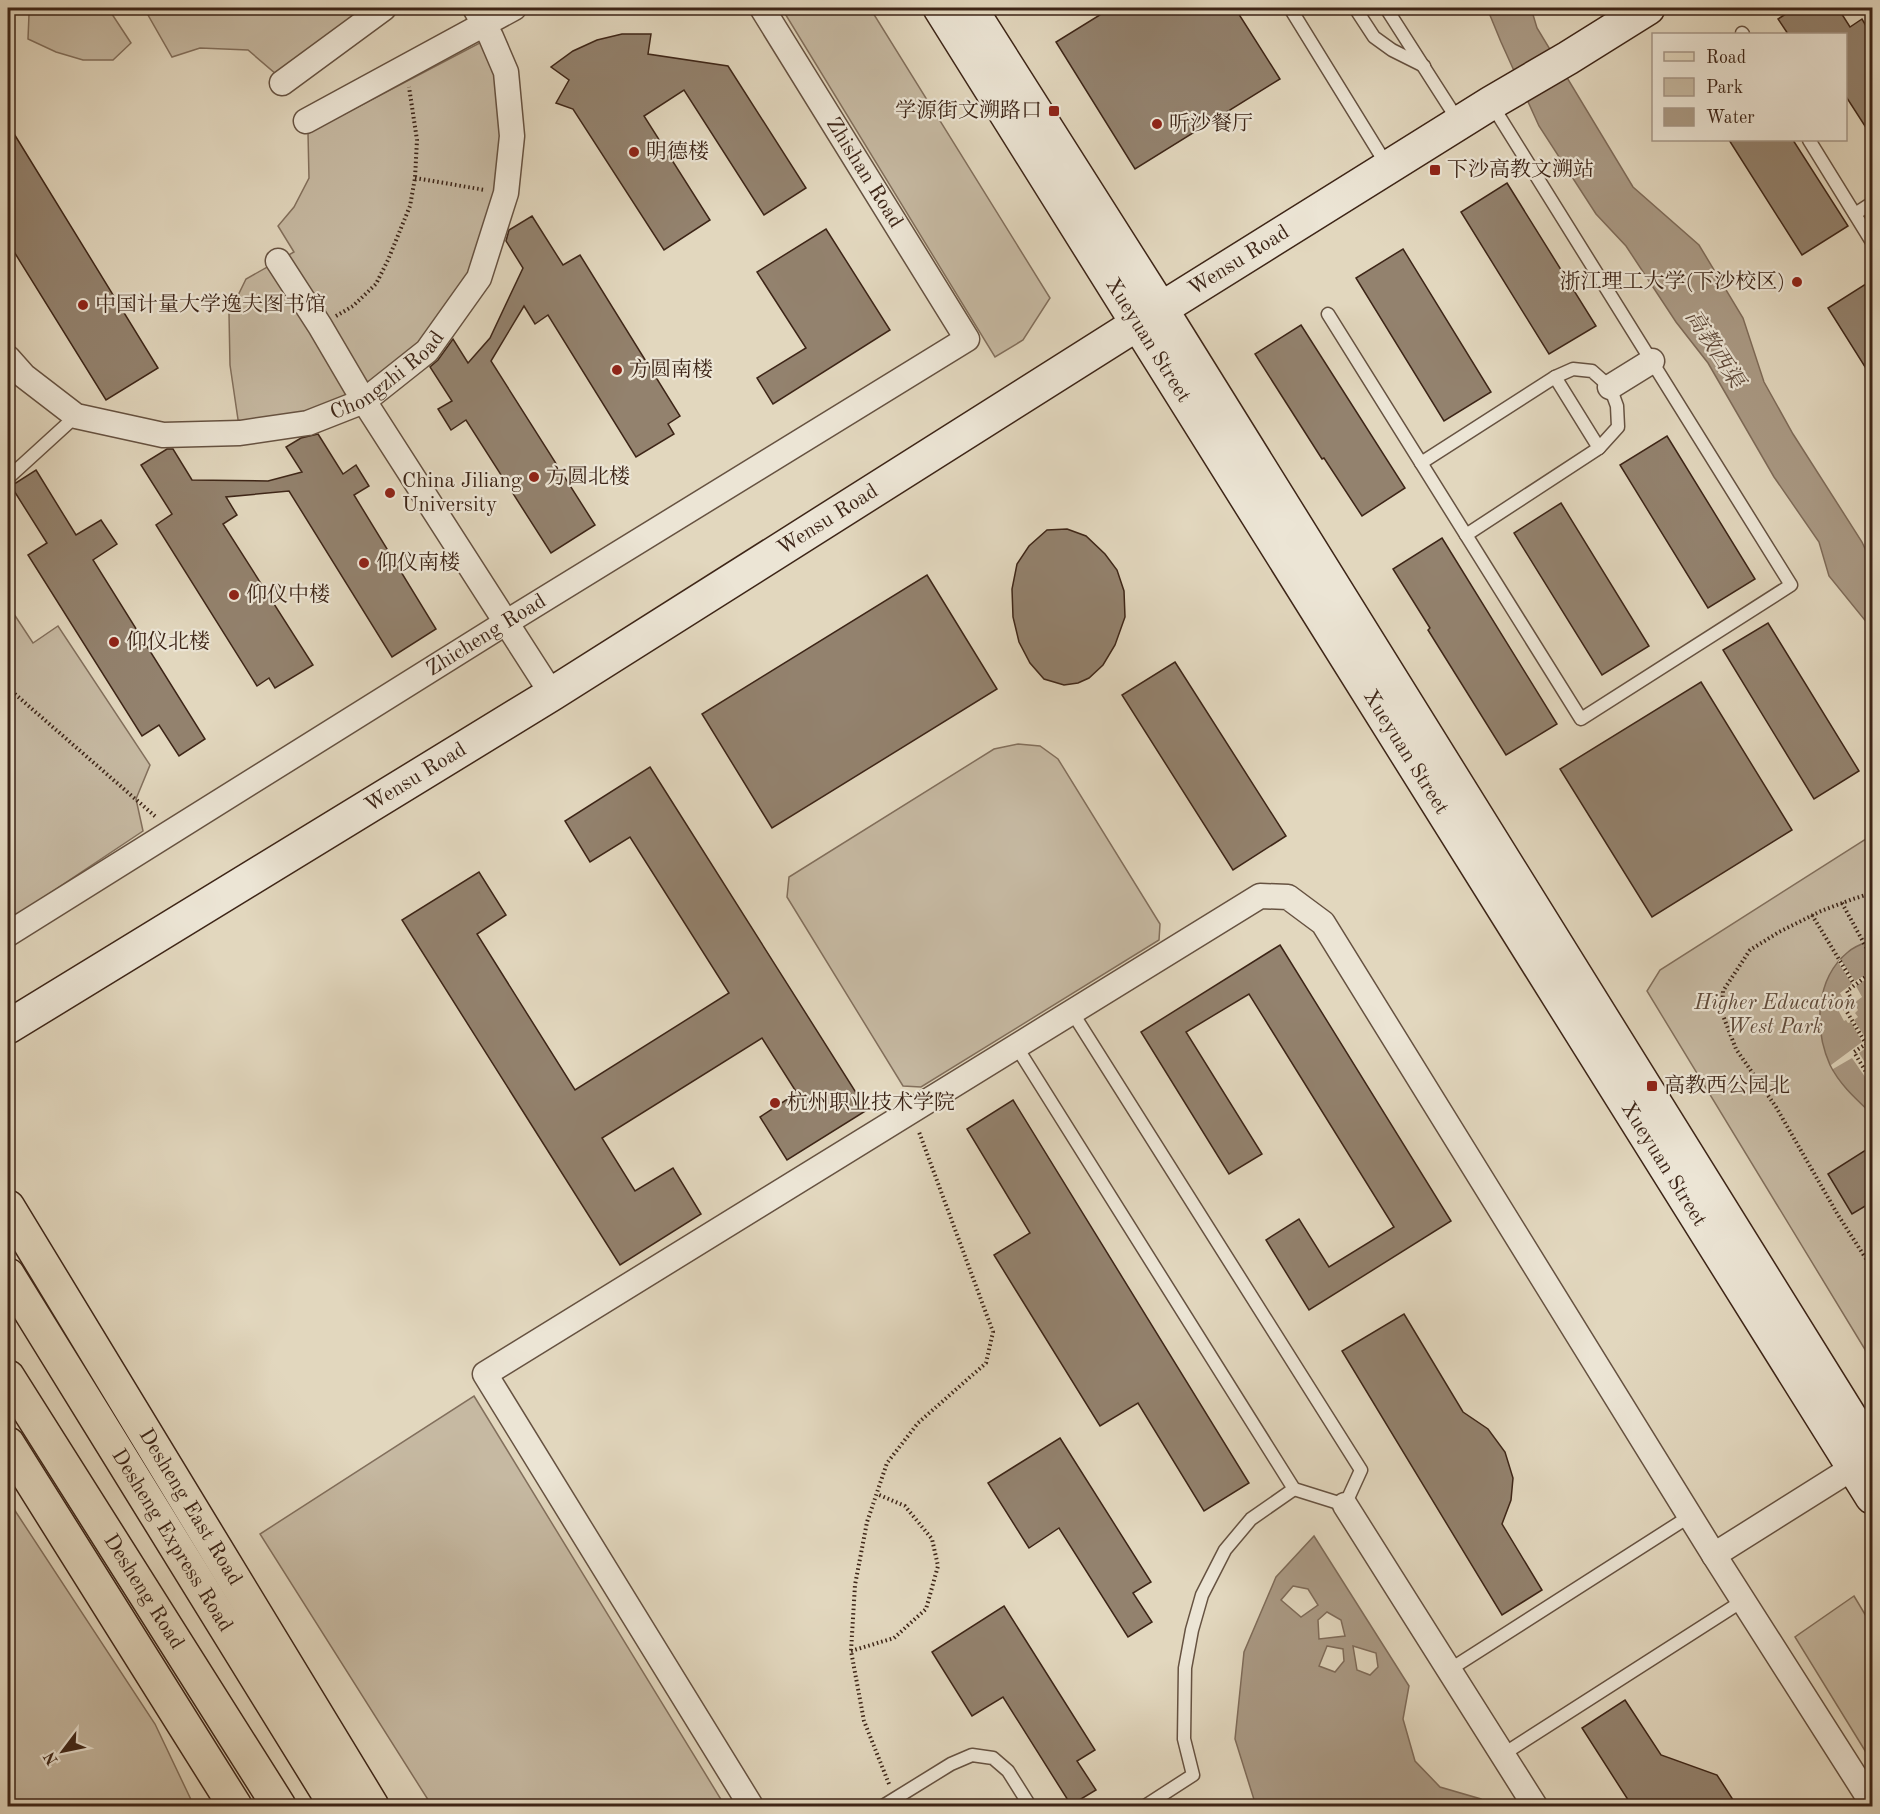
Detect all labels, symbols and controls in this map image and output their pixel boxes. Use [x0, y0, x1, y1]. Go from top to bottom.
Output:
legend [1652, 33, 1847, 141]
text: Road [1706, 49, 1746, 67]
text: Park [1706, 79, 1743, 97]
place label: 学源街文溯路口 [895, 99, 1042, 122]
marker: 学源街文溯路口 [1047, 104, 1061, 118]
text: Water [1706, 109, 1755, 127]
place label: 听沙餐厅 [1169, 112, 1253, 135]
street label: Zhishan Road [822, 114, 906, 232]
marker: 听沙餐厅 [1150, 117, 1164, 131]
place label: 明德楼 [646, 140, 709, 163]
marker: 明德楼 [627, 145, 641, 159]
place label: 下沙高教文溯站 [1447, 158, 1594, 181]
marker: 下沙高教文溯站 [1428, 163, 1442, 177]
street label: Wensu Road [1185, 221, 1293, 300]
place label: 浙江理工大学(下沙校区) [1559, 270, 1785, 293]
street label: Xueyuan Street [1101, 274, 1195, 406]
marker: 浙江理工大学(下沙校区) [1790, 275, 1804, 289]
place label: 中国计量大学逸夫图书馆 [95, 293, 326, 316]
marker: 中国计量大学逸夫图书馆 [76, 298, 90, 312]
water label: 高教西渠 [1681, 305, 1750, 394]
street label: Chongzhi Road [327, 327, 448, 424]
place label: 方圆南楼 [629, 358, 713, 381]
marker: 方圆南楼 [610, 363, 624, 377]
place label: 方圆北楼 [546, 465, 630, 488]
marker: 方圆北楼 [527, 470, 541, 484]
place label: China Jiliang University [402, 471, 523, 516]
street label: Wensu Road [774, 480, 882, 559]
marker: China Jiliang University [383, 486, 397, 500]
place label: 仰仪南楼 [376, 551, 460, 574]
marker: 仰仪南楼 [357, 556, 371, 570]
place label: 仰仪中楼 [246, 583, 330, 606]
marker: 仰仪中楼 [227, 588, 241, 602]
street label: Zhicheng Road [423, 590, 550, 680]
place label: 仰仪北楼 [126, 630, 210, 653]
marker: 仰仪北楼 [107, 635, 121, 649]
street label: Xueyuan Street [1359, 686, 1452, 818]
street label: Wensu Road [361, 739, 470, 816]
park label: Higher Education West Park [1693, 993, 1856, 1038]
place label: 高教西公园北 [1664, 1074, 1790, 1097]
marker: 高教西公园北 [1645, 1079, 1659, 1093]
place label: 杭州职业技术学院 [787, 1091, 955, 1114]
marker: 杭州职业技术学院 [768, 1096, 782, 1110]
street label: Xueyuan Street [1617, 1098, 1710, 1230]
street label: Desheng East Road [135, 1425, 246, 1589]
street label: Desheng Express Road [108, 1445, 236, 1636]
street label: Desheng Road [100, 1530, 188, 1653]
north arrow [33, 1721, 93, 1781]
text: N [42, 1748, 62, 1767]

